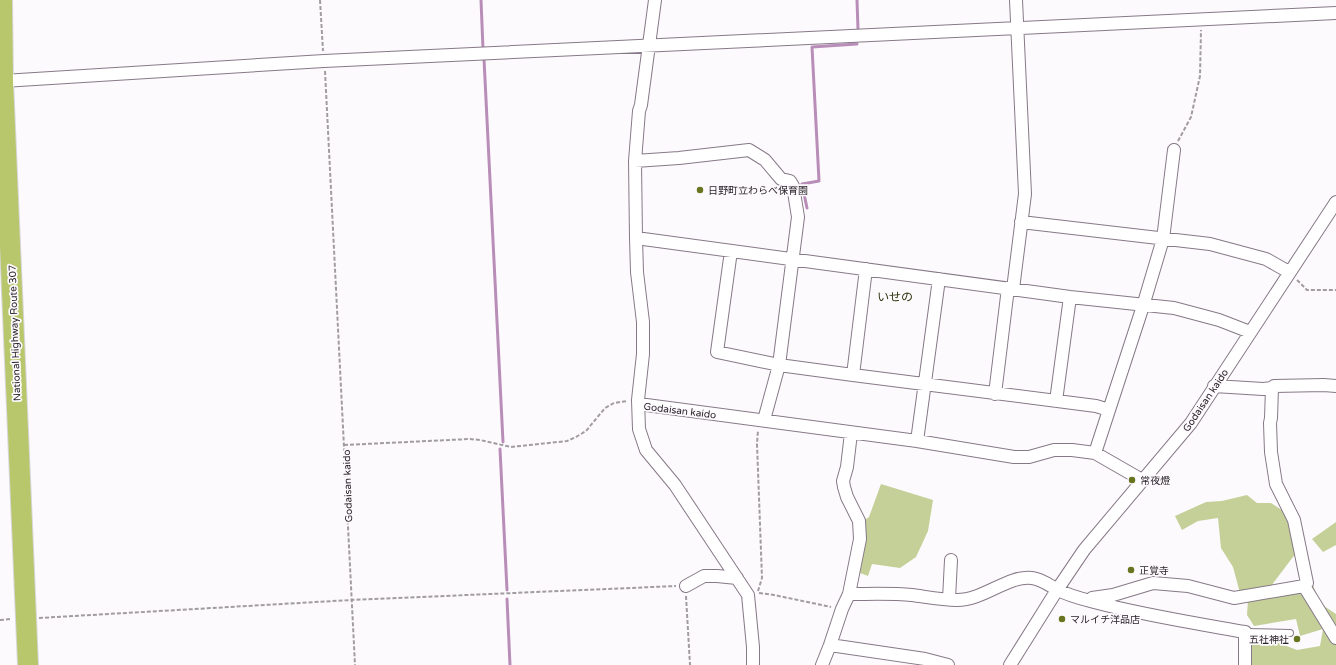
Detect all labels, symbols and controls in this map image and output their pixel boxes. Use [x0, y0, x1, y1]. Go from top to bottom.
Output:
marker: 日野町立わらべ保育園 [695, 185, 705, 195]
place label: 日野町立わらべ保育園 [708, 185, 808, 197]
street label: National Highway Route 307 [7, 265, 23, 401]
district label: いせの [877, 290, 913, 304]
street label: Godaisan kaido [1180, 367, 1231, 434]
street label: Godaisan kaido [643, 401, 717, 421]
street label: Godaisan kaido [341, 449, 355, 523]
marker: 常夜燈 [1127, 475, 1137, 485]
place label: 常夜燈 [1140, 475, 1171, 487]
marker: 正覚寺 [1126, 565, 1136, 575]
place label: 正覚寺 [1139, 565, 1169, 577]
marker: マルイチ洋品店 [1057, 614, 1067, 624]
place label: マルイチ洋品店 [1070, 614, 1140, 626]
place label: 五社神社 [1249, 634, 1289, 646]
marker: 五社神社 [1292, 634, 1302, 644]

